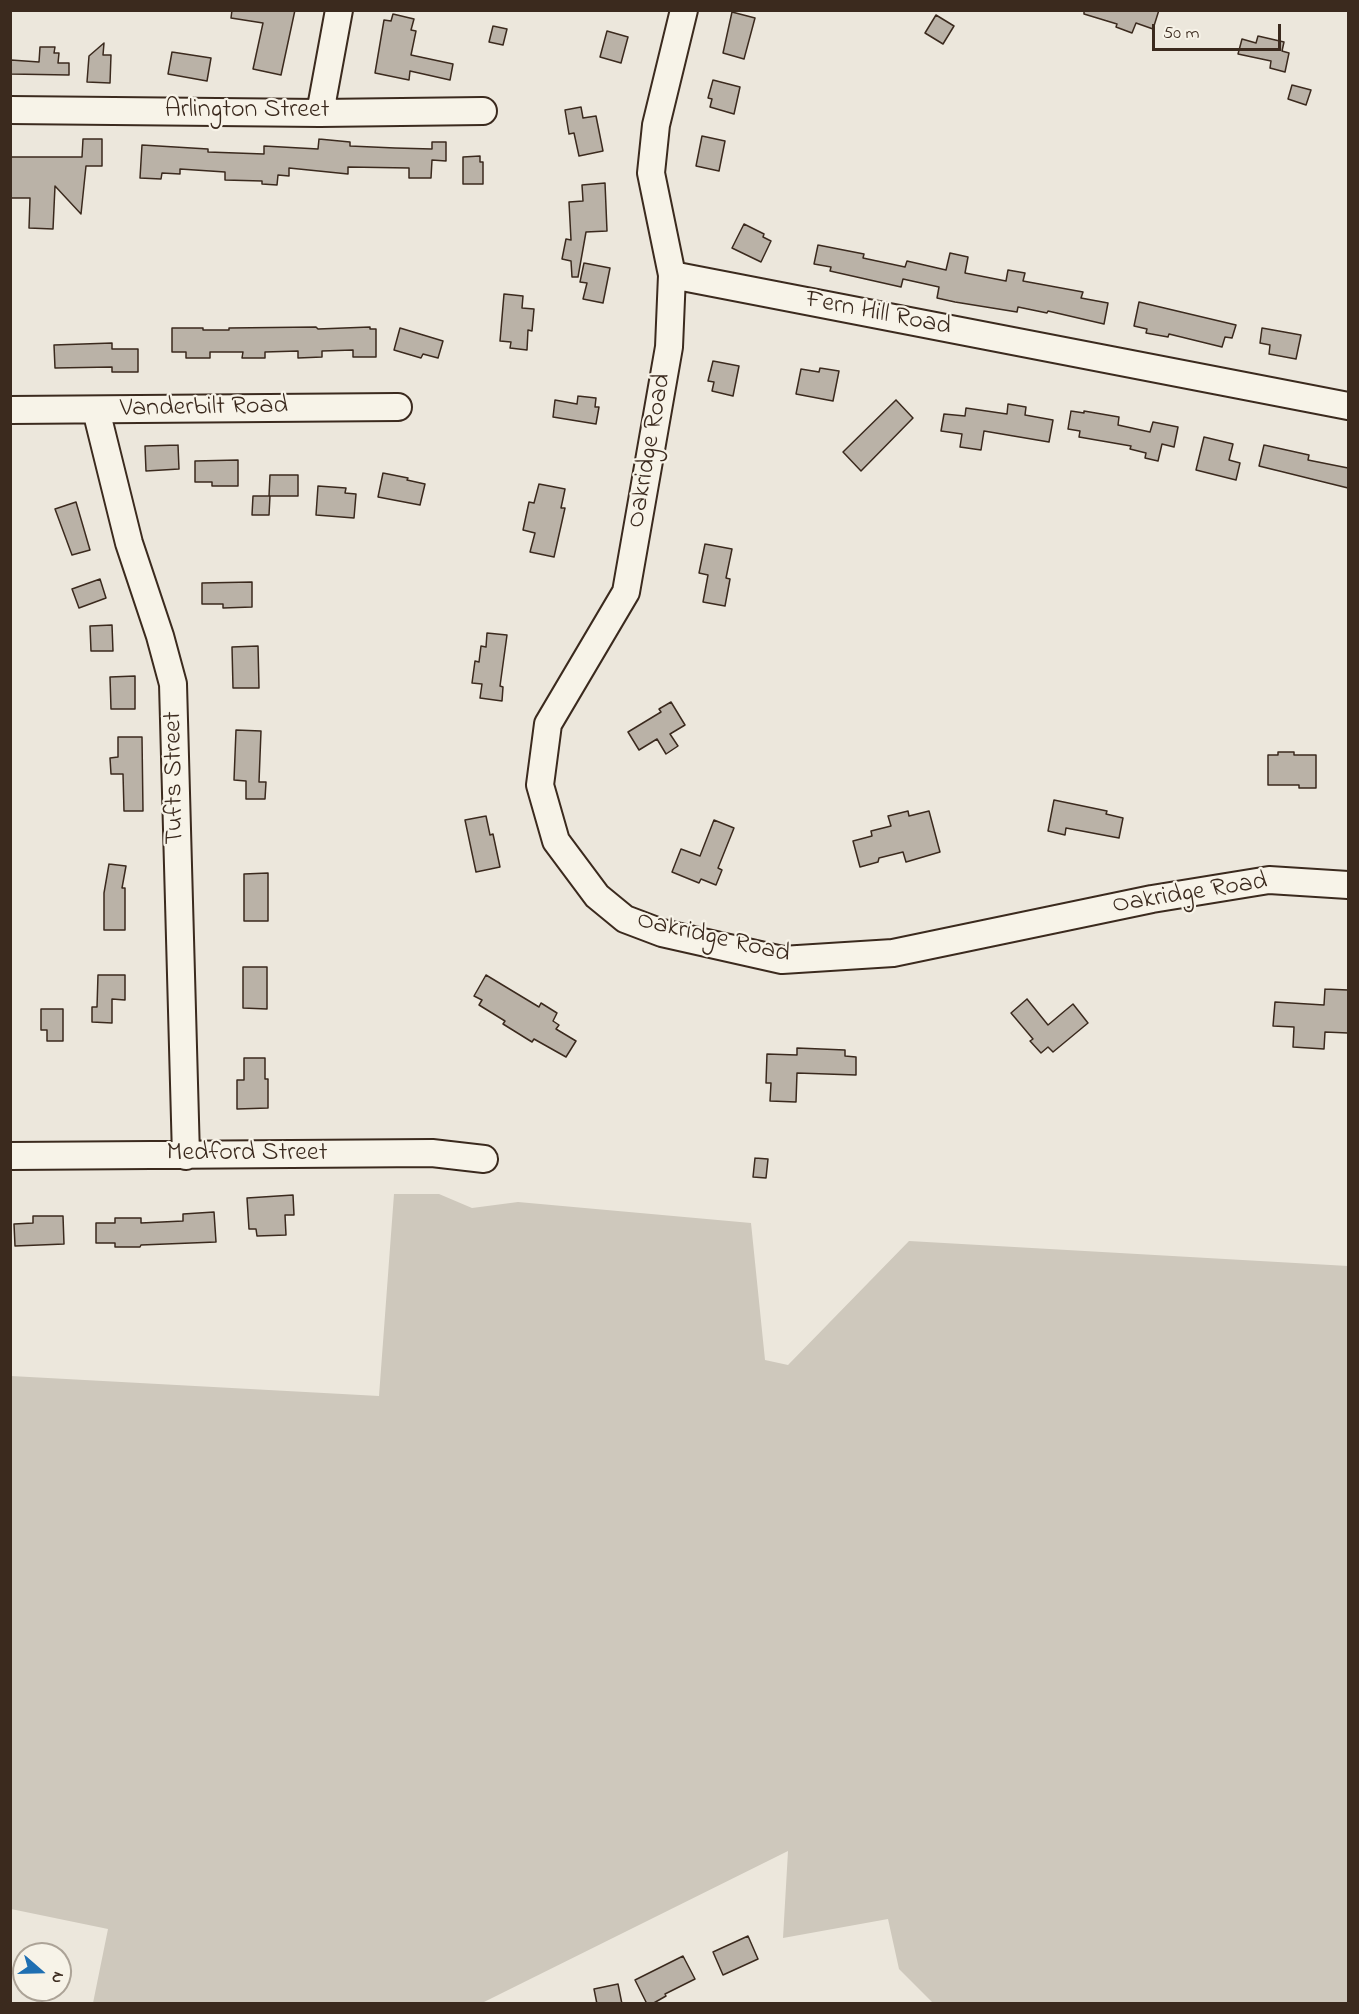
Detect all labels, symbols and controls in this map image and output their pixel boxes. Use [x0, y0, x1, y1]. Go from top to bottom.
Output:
scale bar [1155, 12, 1284, 50]
text: 50 m [1163, 21, 1200, 47]
street label: Arlington Street [165, 96, 329, 128]
street label: Fern Hill Road [803, 286, 953, 344]
street label: Oakridge Road [622, 371, 680, 531]
street label: Vanderbilt Road [120, 392, 288, 426]
street label: Tufts Street [159, 711, 193, 845]
street label: Oakridge Road [1110, 867, 1270, 923]
street label: Oakridge Road [633, 906, 793, 972]
street label: Medford Street [167, 1139, 327, 1171]
north arrow [12, 1942, 72, 2002]
text: N [44, 1968, 70, 1987]

